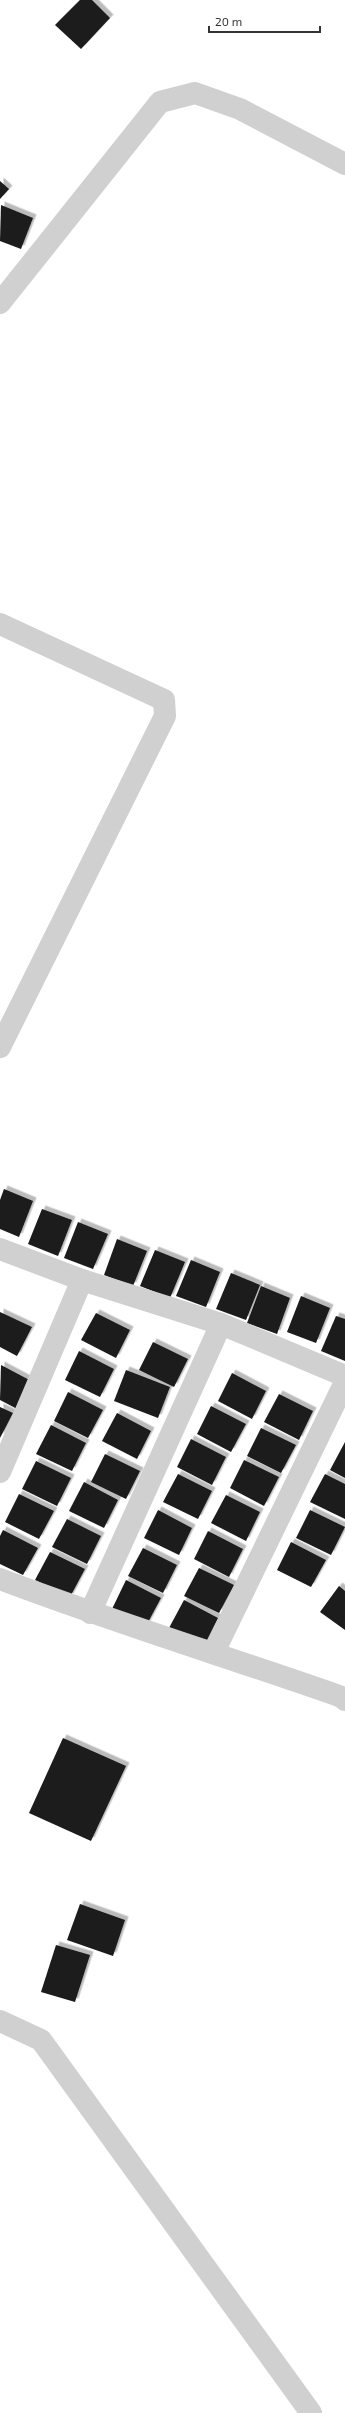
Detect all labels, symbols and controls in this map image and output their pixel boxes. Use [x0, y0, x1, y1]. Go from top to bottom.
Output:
scale bar [209, 8, 320, 34]
text: 20 m [215, 14, 242, 28]

